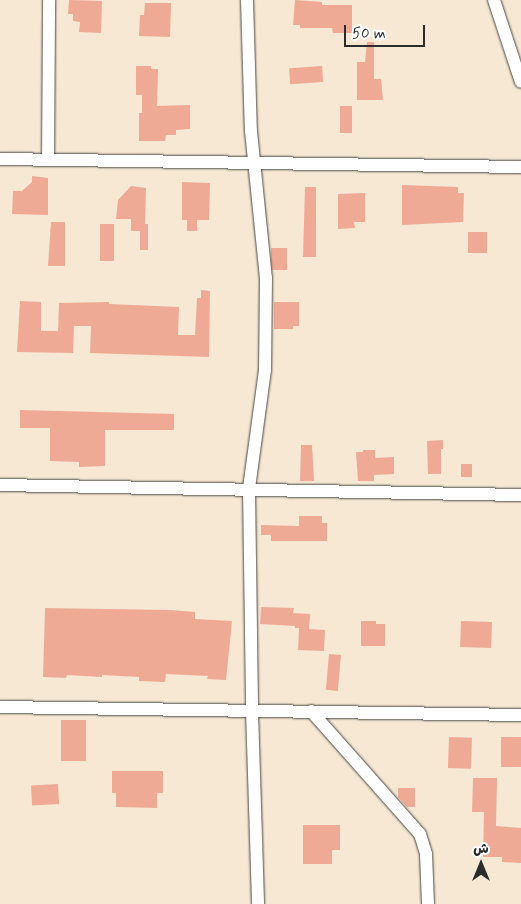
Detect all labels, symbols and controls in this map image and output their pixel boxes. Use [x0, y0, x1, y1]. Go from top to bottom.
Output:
scale bar [346, 15, 427, 47]
text: 50 m [352, 24, 386, 44]
north arrow [456, 839, 506, 889]
text: ش [473, 840, 489, 858]

